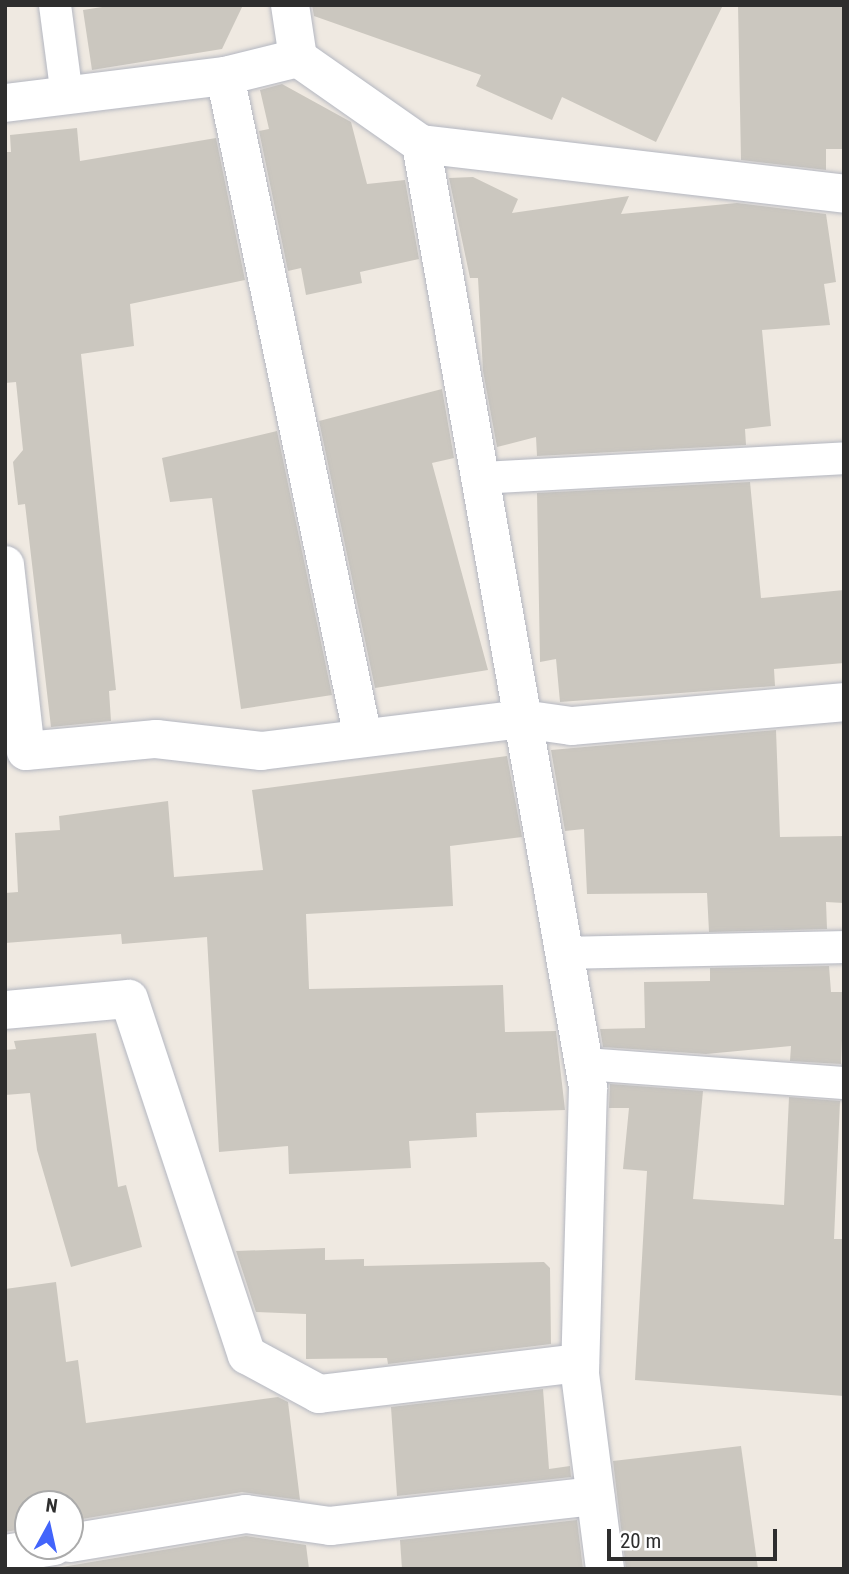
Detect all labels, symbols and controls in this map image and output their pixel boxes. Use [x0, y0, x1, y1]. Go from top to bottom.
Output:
north arrow [14, 1490, 84, 1560]
text: N [44, 1493, 59, 1518]
scale bar [611, 1514, 781, 1558]
text: 20 m [620, 1529, 661, 1553]

